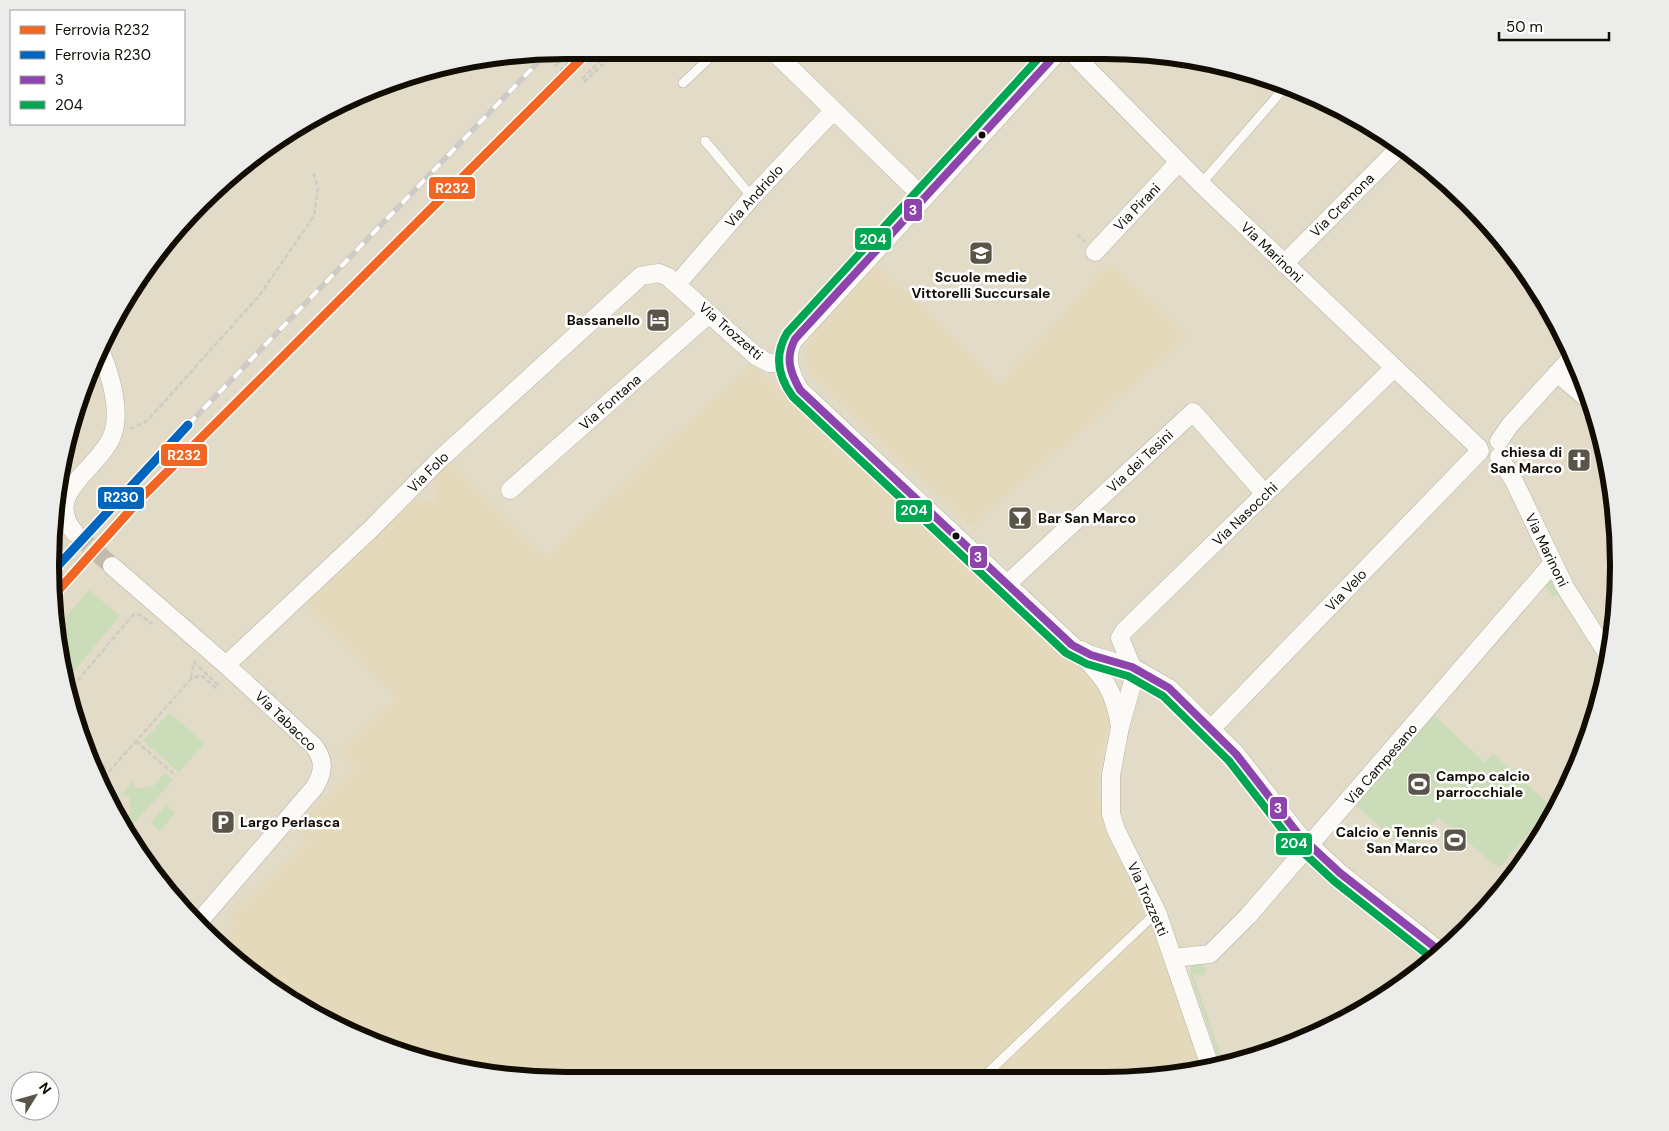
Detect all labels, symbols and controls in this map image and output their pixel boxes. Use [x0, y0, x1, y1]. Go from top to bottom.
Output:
legend [10, 10, 185, 125]
scale bar [1499, 10, 1609, 42]
text: 50 m [1506, 17, 1543, 37]
text: Ferrovia R232 [55, 20, 149, 40]
text: Ferrovia R230 [55, 45, 151, 65]
text: 3 [55, 70, 64, 90]
text: 204 [55, 95, 83, 115]
unlabelled marker [977, 130, 987, 140]
street label: Via Andriolo [721, 161, 787, 231]
street label: Via Cremona [1306, 169, 1378, 241]
line badge: R232 [428, 176, 476, 200]
text: R232 [435, 179, 469, 197]
street label: Via Pirani [1110, 179, 1164, 235]
line badge: 3 [903, 198, 923, 222]
text: 3 [909, 201, 917, 219]
street label: Via Marinoni [1237, 218, 1307, 286]
line badge: 204 [854, 227, 892, 251]
text: 204 [860, 230, 886, 248]
school or university icon: Scuole medie Vittorelli Succursale [968, 240, 994, 266]
place label: Scuole medie Vittorelli Succursale [911, 268, 1051, 302]
street label: Via Trozzetti [695, 298, 767, 364]
hotel icon: Bassanello [645, 307, 671, 333]
place label: Bassanello [567, 311, 640, 329]
street label: Via Fontana [575, 370, 645, 434]
street label: Via dei Tesini [1103, 426, 1177, 496]
line badge: R232 [160, 443, 208, 467]
place label: chiesa di San Marco [1490, 443, 1562, 477]
text: R232 [167, 446, 201, 464]
church icon: chiesa di San Marco [1566, 447, 1592, 473]
street label: Via Folo [404, 448, 452, 496]
street label: Via Nasocchi [1208, 478, 1282, 550]
line badge: R230 [97, 486, 145, 510]
text: R230 [103, 488, 139, 506]
line badge: 204 [895, 499, 933, 523]
text: 204 [901, 501, 927, 519]
bar icon: Bar San Marco [1007, 505, 1033, 531]
place label: Bar San Marco [1038, 509, 1136, 527]
street label: Via Marinoni [1521, 510, 1573, 590]
unlabelled marker [951, 531, 961, 541]
line badge: 3 [969, 545, 988, 569]
text: 3 [974, 548, 982, 566]
street label: Via Velo [1321, 565, 1371, 615]
street label: Via Tabacco [251, 687, 321, 755]
street label: Via Campesano [1341, 720, 1421, 808]
place label: Campo calcio parrocchiale [1436, 767, 1530, 801]
sports icon: Campo calcio parrocchiale [1406, 771, 1432, 797]
line badge: 3 [1269, 796, 1288, 820]
text: 3 [1274, 799, 1282, 817]
parking icon: Largo Perlasca [210, 809, 236, 835]
place label: Largo Perlasca [240, 813, 340, 831]
place label: Calcio e Tennis San Marco [1336, 823, 1438, 857]
sports icon: Calcio e Tennis San Marco [1442, 827, 1468, 853]
line badge: 204 [1275, 832, 1313, 856]
text: 204 [1281, 834, 1307, 852]
street label: Via Trozzetti [1124, 859, 1172, 939]
north arrow [10, 1071, 60, 1121]
text: N [35, 1079, 56, 1098]

